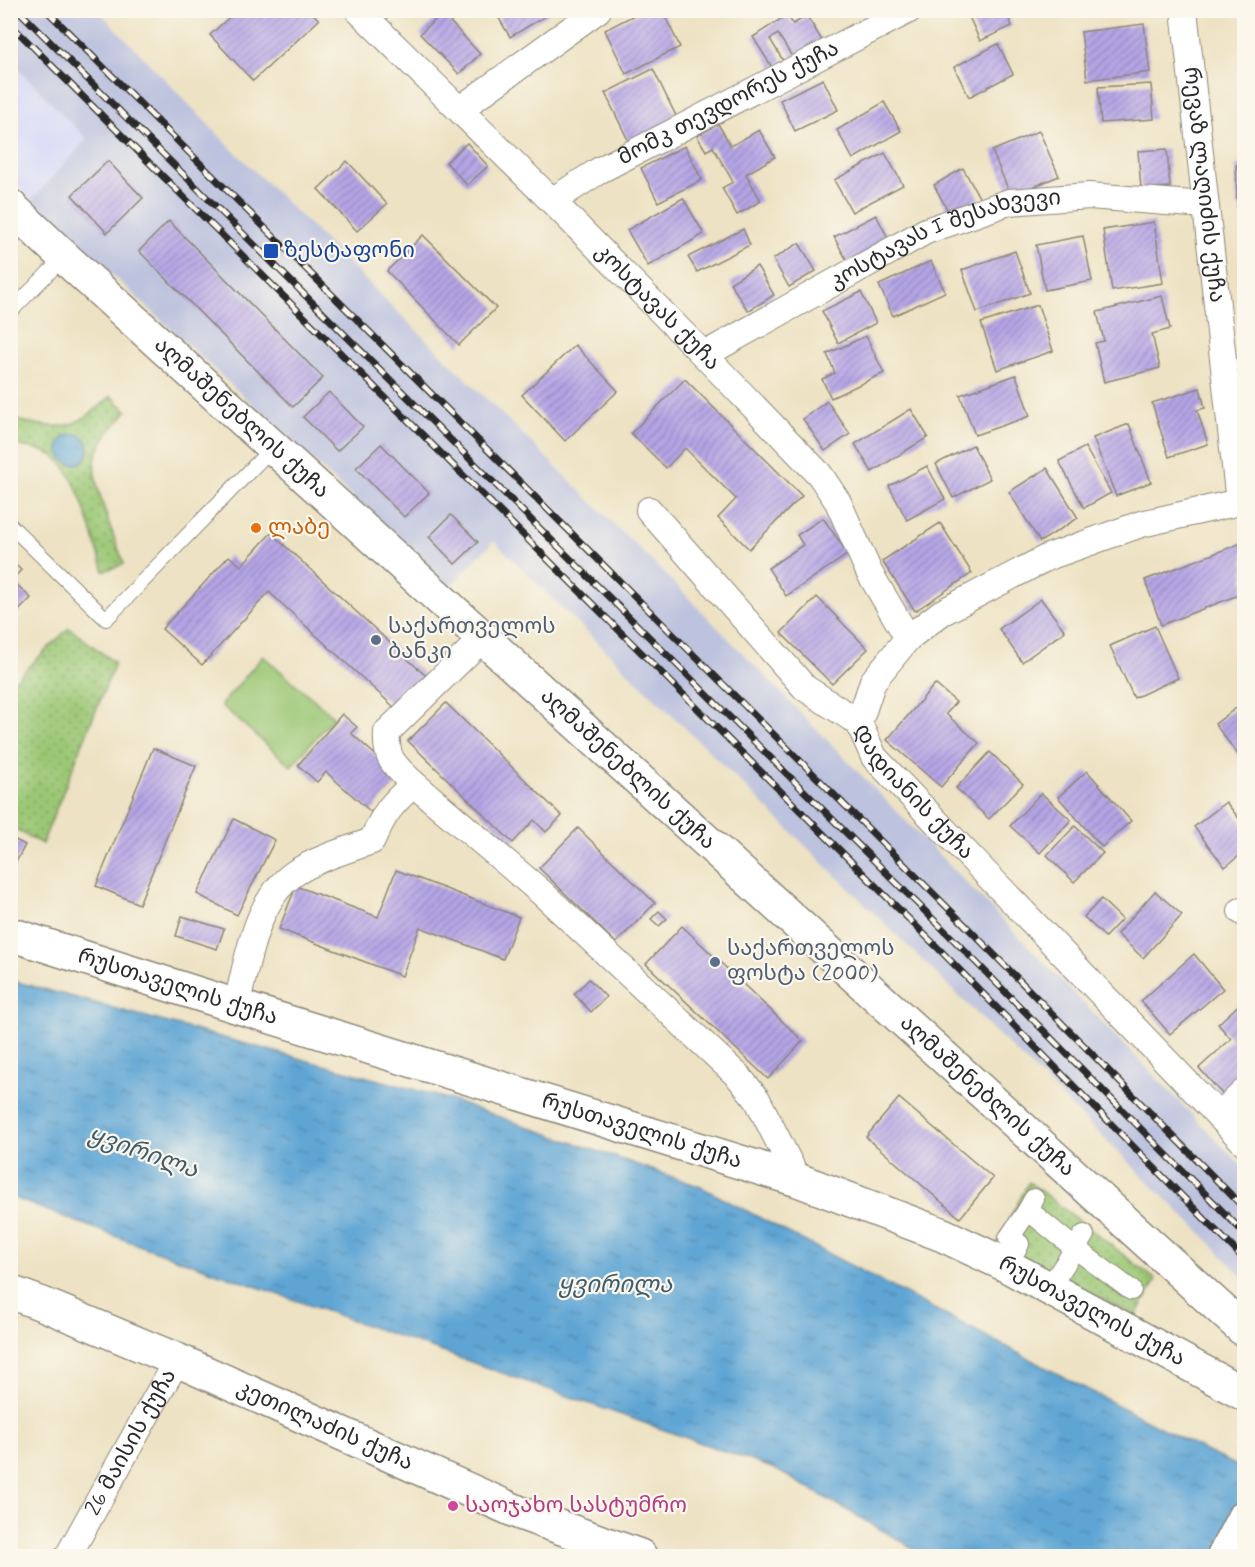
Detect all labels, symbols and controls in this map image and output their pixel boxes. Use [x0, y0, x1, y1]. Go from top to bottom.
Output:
street label: მომკ თევდორეს ქუჩა [613, 35, 844, 172]
street label: რევაზ ლაღიძის ქუჩა [1176, 66, 1231, 304]
street label: კოსტავას I შესახვევი [825, 184, 1062, 296]
place label: ზესტაფონი [284, 237, 415, 265]
street label: კოსტავას ქუჩა [589, 238, 726, 377]
marker: ზესტაფონი [262, 242, 280, 260]
street label: აღმაშენებლის ქუჩა [148, 331, 335, 505]
place label: ლაბე [268, 514, 330, 542]
marker: ლაბე [249, 521, 263, 535]
place label: საქართველოს ბანკი [388, 613, 555, 666]
marker: საქართველოს ბანკი [369, 633, 383, 647]
street label: აღმაშენებლის ქუჩა [534, 683, 721, 856]
street label: დადიანის ქუჩა [847, 720, 980, 866]
place label: საქართველოს ფოსტა (2000) [727, 935, 894, 988]
street label: რუსთაველის ქუჩა [74, 943, 281, 1032]
marker: საქართველოს ფოსტა (2000) [708, 955, 722, 969]
street label: აღმაშენებლის ქუჩა [894, 1010, 1081, 1183]
street label: რუსთაველის ქუჩა [538, 1088, 745, 1176]
water label: ყვირილა [84, 1120, 203, 1186]
street label: რუსთაველის ქუჩა [994, 1250, 1190, 1373]
water label: ყვირილა [558, 1270, 673, 1301]
street label: 26 მაისის ქუჩა [79, 1364, 183, 1521]
street label: კეთილაძის ქუჩა [232, 1374, 417, 1477]
place label: საოჯახო სასტუმრო [465, 1492, 687, 1520]
marker: საოჯახო სასტუმრო [446, 1499, 460, 1513]

